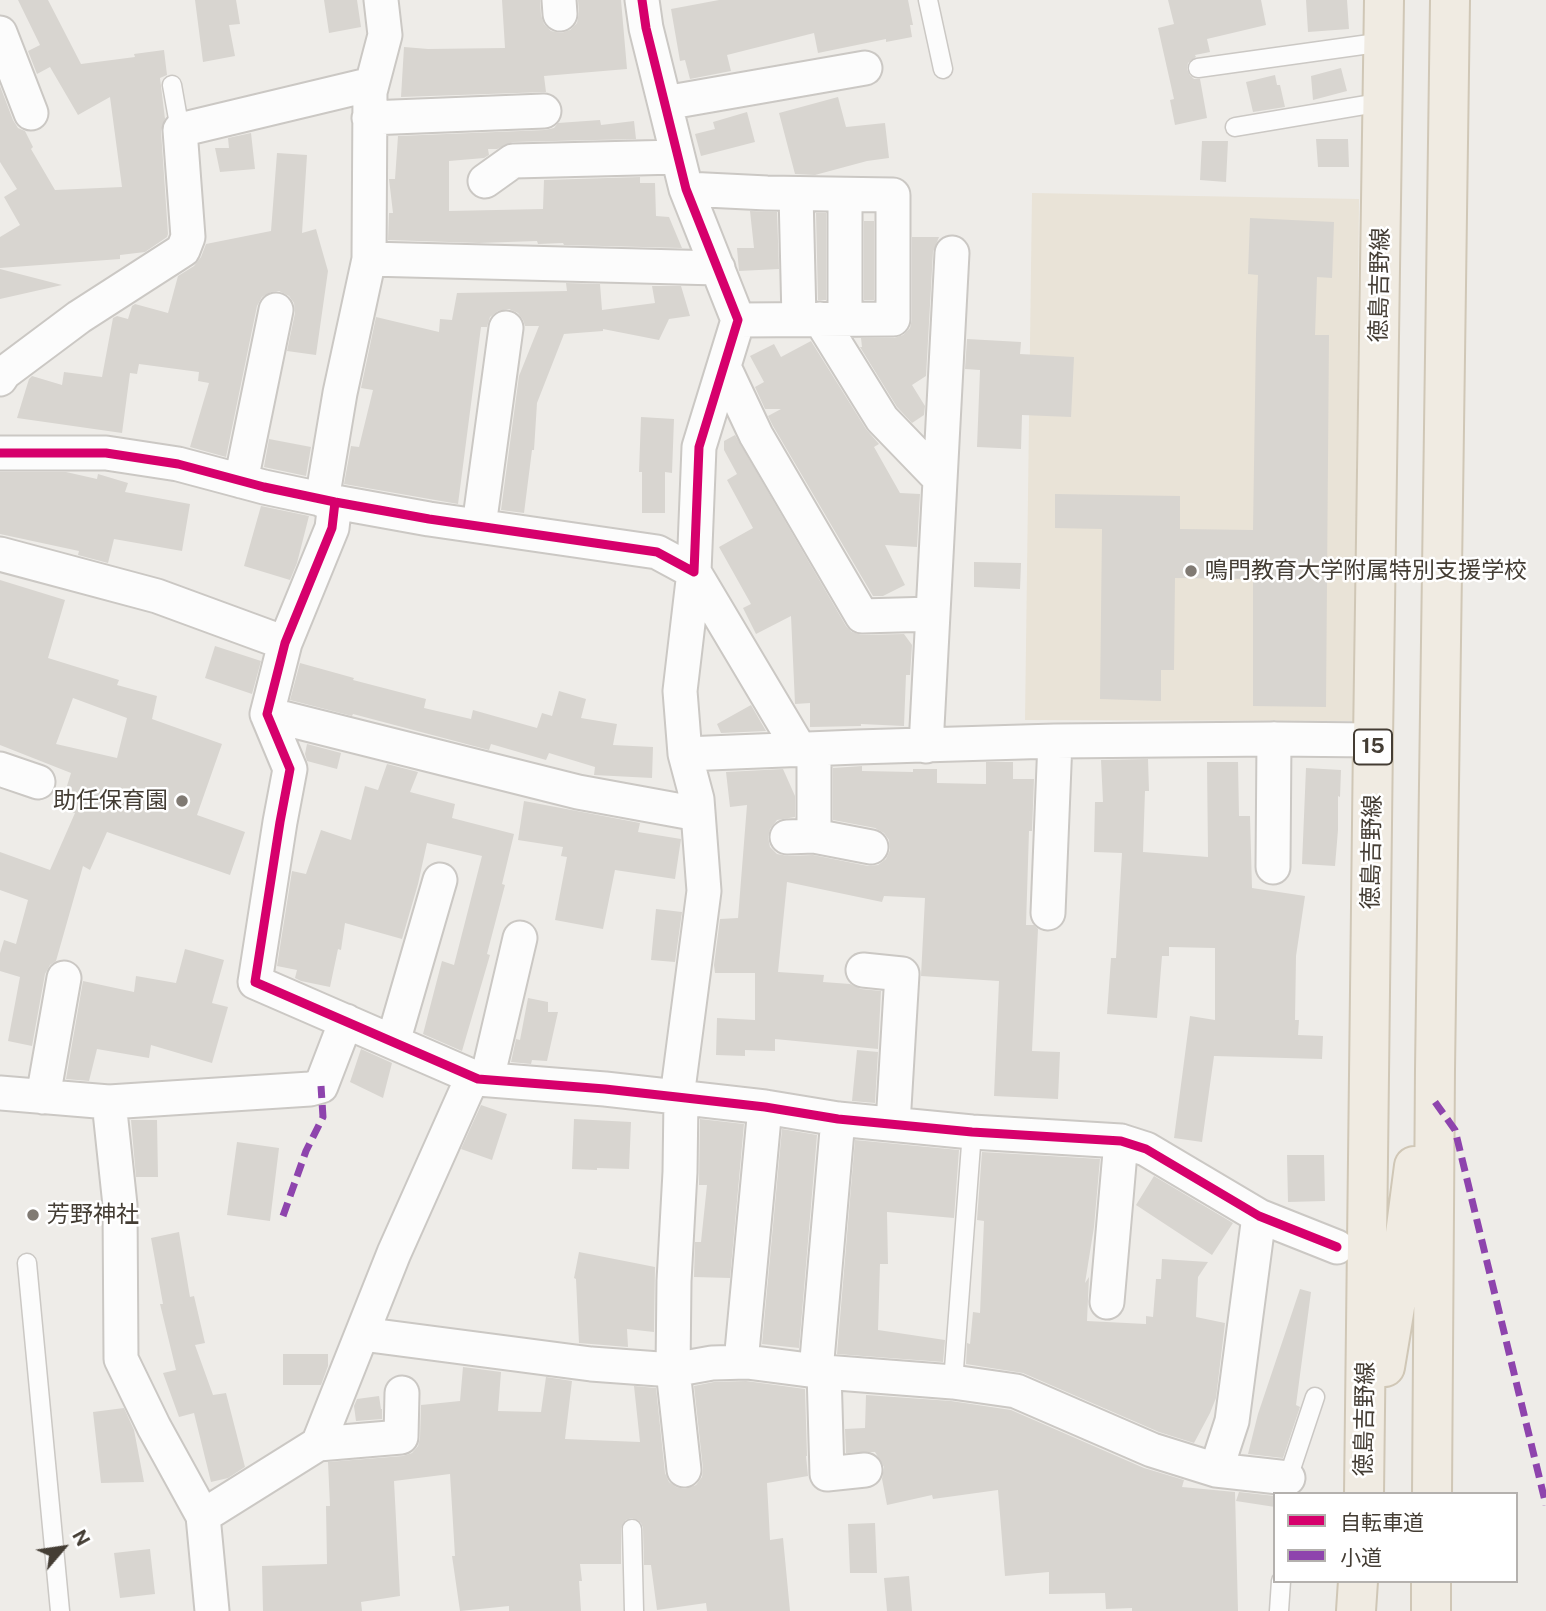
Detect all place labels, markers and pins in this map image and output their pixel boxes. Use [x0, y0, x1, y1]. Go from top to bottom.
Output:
place label: 鳴門教育大学附属特別支援学校 [1205, 557, 1527, 585]
marker: 鳴門教育大学附属特別支援学校 [1183, 563, 1199, 579]
place label: 助任保育園 [53, 787, 168, 815]
marker: 助任保育園 [174, 793, 190, 809]
place label: 芳野神社 [47, 1201, 139, 1229]
marker: 芳野神社 [25, 1207, 41, 1223]

